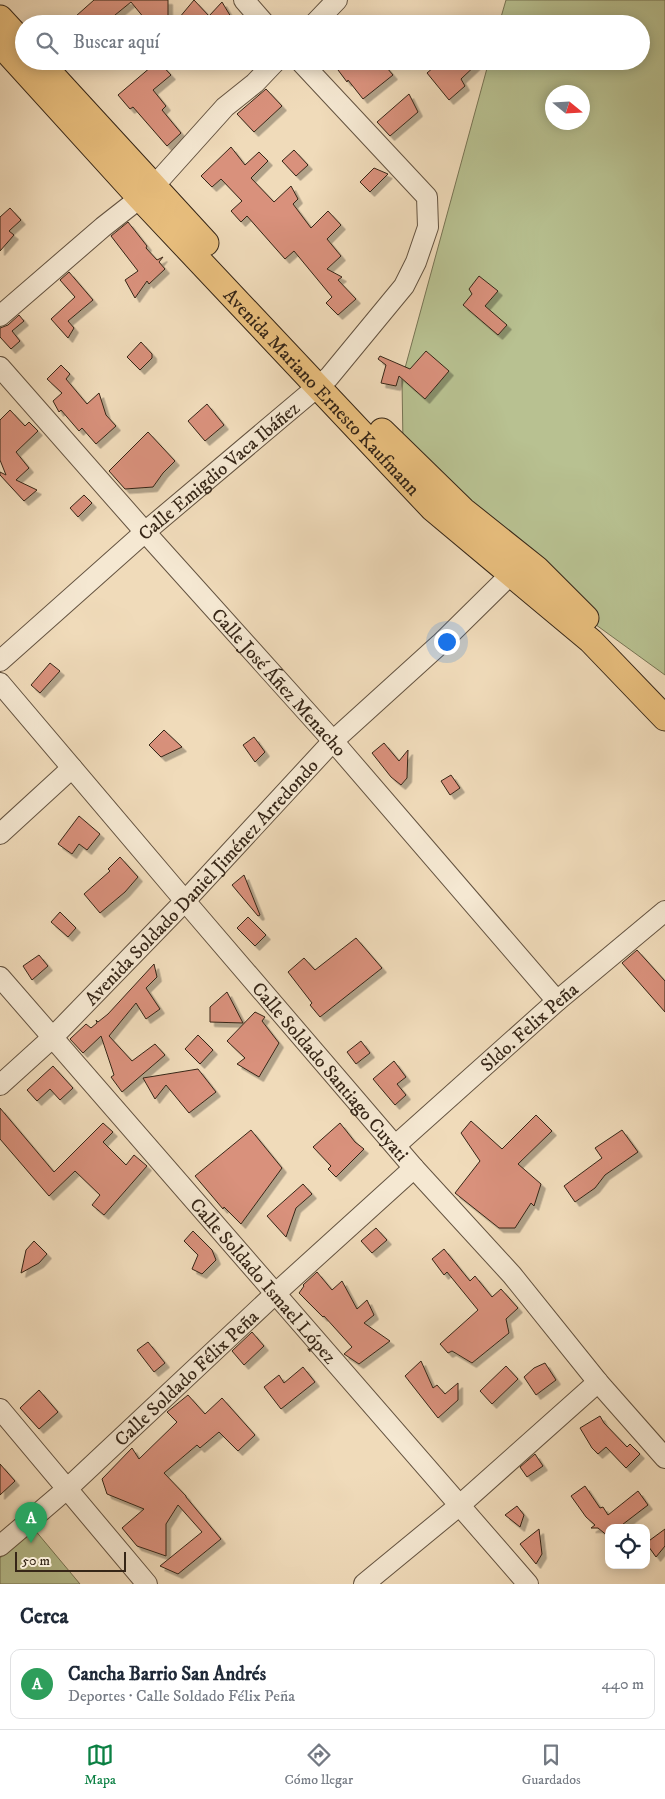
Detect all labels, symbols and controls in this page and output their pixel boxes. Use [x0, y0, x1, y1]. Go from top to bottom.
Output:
search box [15, 15, 650, 70]
icon: search [33, 29, 61, 57]
text: Buscar aquí [73, 31, 159, 54]
north arrow [545, 85, 590, 130]
street label: Avenida Mariano Ernesto Kaufmann [218, 284, 424, 501]
street label: Calle Emigdio Vaca Ibáñez [134, 397, 305, 546]
street label: Calle José Áñez Menacho [206, 604, 351, 762]
your location [434, 629, 460, 655]
street label: Avenida Soldado Daniel Jiménez Arredondo [80, 755, 324, 1011]
street label: Calle Soldado Santiago Cuyati [247, 978, 413, 1166]
street label: Sldo. Felix Peña [476, 978, 583, 1077]
street label: Calle Soldado Ismael López [184, 1194, 341, 1369]
street label: Calle Soldado Félix Peña [110, 1306, 264, 1452]
pin: A [15, 1502, 47, 1543]
map controls [605, 1524, 650, 1569]
button: locate [605, 1524, 650, 1569]
scale bar [15, 1549, 126, 1572]
text: 50 m [22, 1552, 50, 1570]
text: Cerca [20, 1604, 68, 1630]
text: Cancha Barrio San Andrés [68, 1663, 266, 1686]
text: A [32, 1674, 42, 1694]
text: 440 m [602, 1674, 644, 1694]
text: Deportes · Calle Soldado Félix Peña [68, 1686, 295, 1706]
tab: Mapa [84, 1741, 116, 1789]
tab: Cómo llegar [285, 1741, 353, 1789]
tab: Guardados [522, 1741, 581, 1789]

